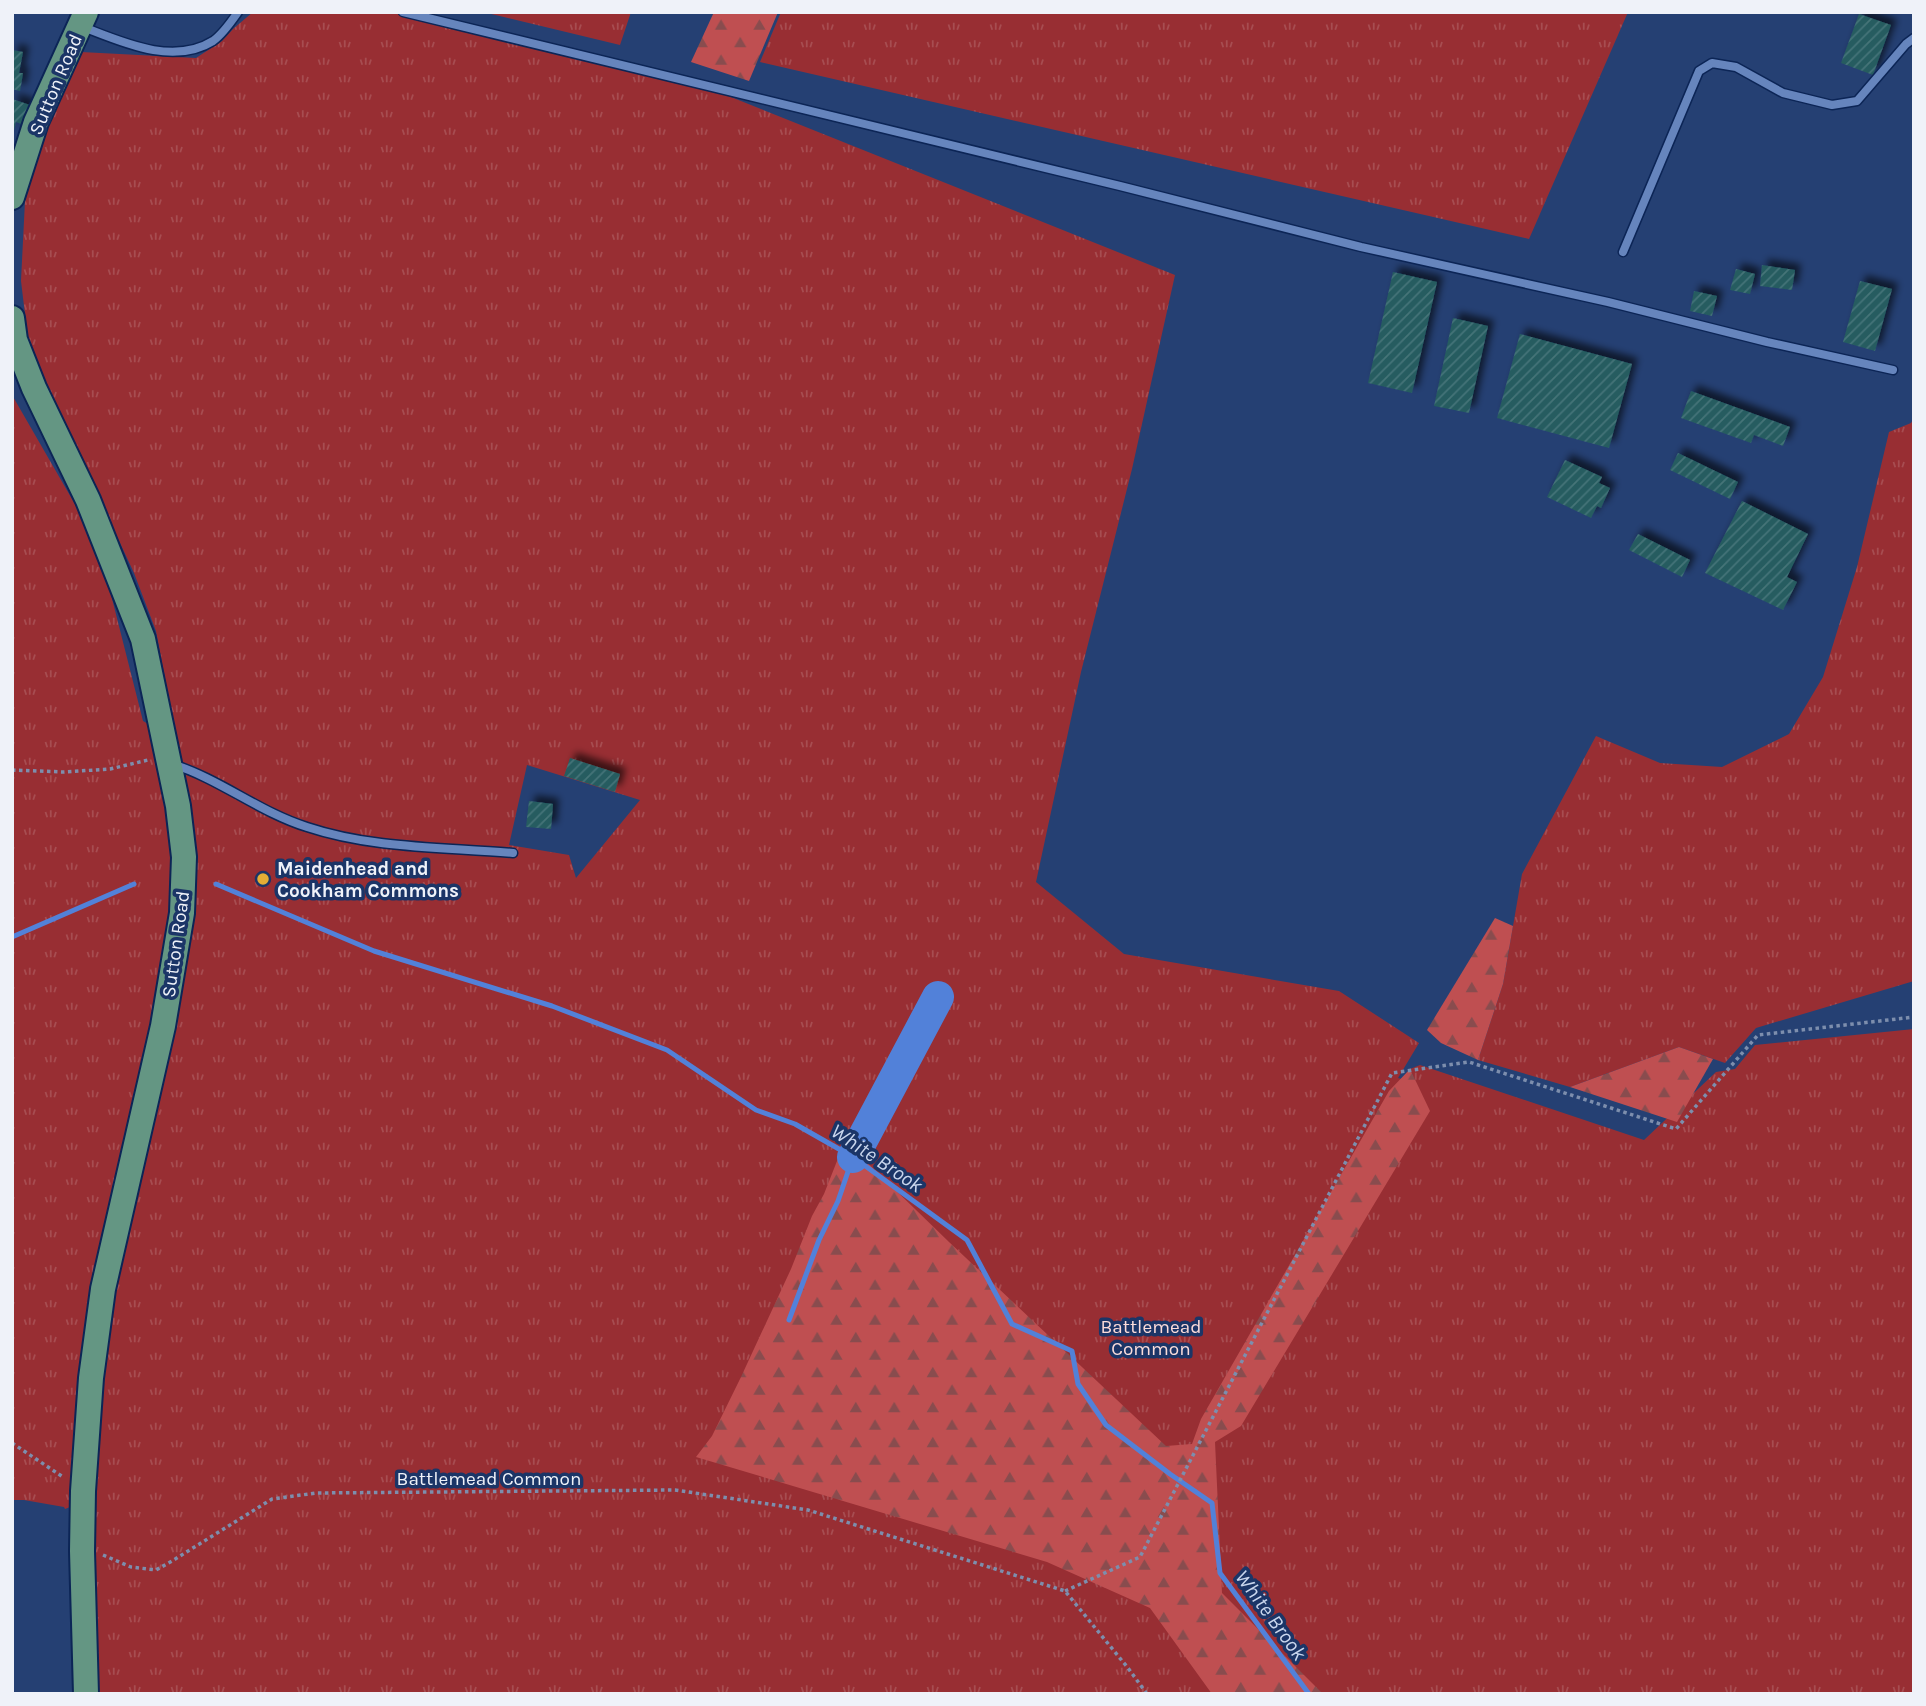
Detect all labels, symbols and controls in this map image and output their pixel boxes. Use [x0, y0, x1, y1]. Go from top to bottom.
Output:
street label: Sutton Road [25, 31, 87, 138]
place label: Maidenhead and Cookham Commons [277, 858, 459, 902]
marker: Maidenhead and Cookham Commons [255, 871, 271, 887]
street label: Sutton Road [158, 889, 194, 999]
water label: White Brook [827, 1119, 928, 1198]
park label: Battlemead Common [1101, 1316, 1201, 1360]
street label: Battlemead Common [397, 1468, 581, 1490]
water label: White Brook [1230, 1565, 1312, 1665]

